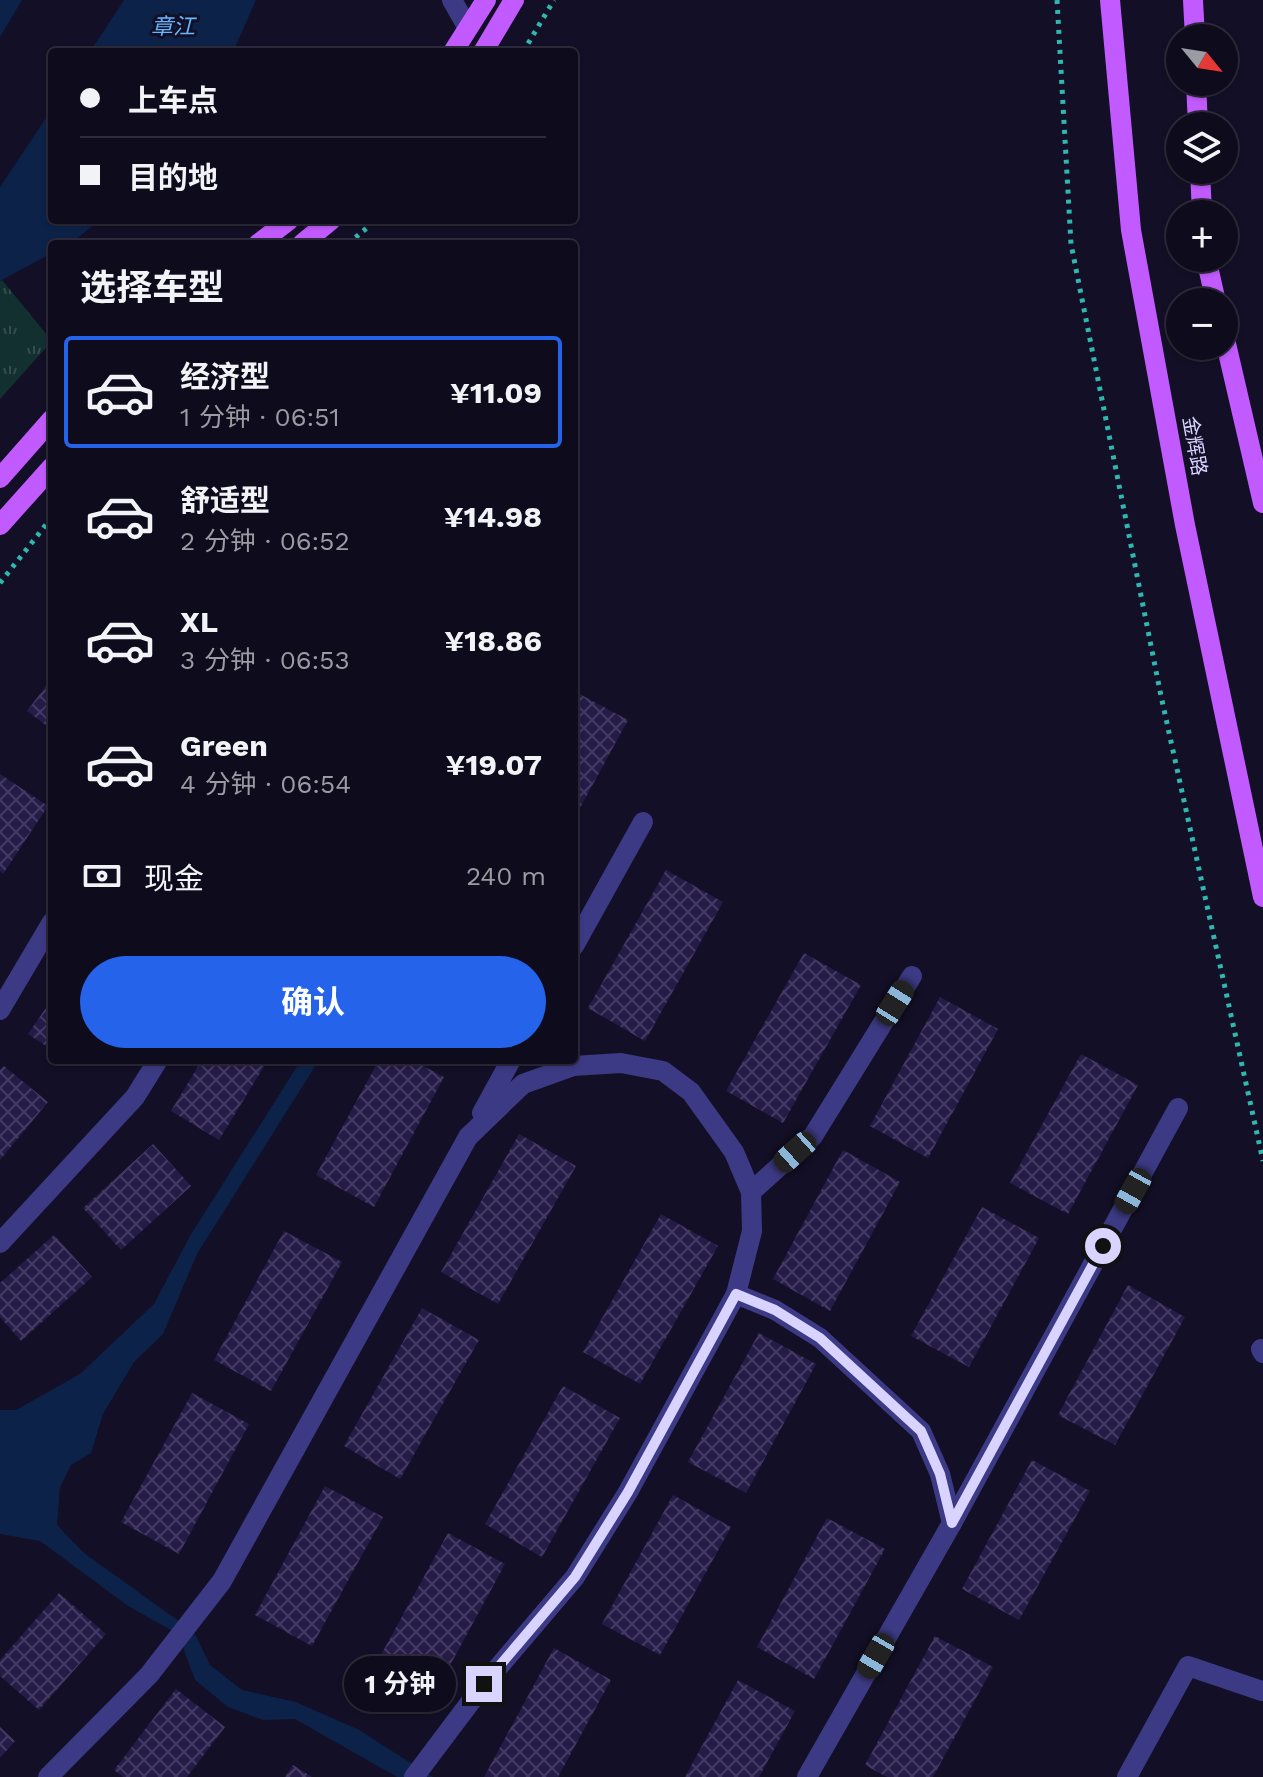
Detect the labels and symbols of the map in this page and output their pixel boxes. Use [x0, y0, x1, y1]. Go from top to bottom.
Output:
water label: 章江 [151, 14, 197, 39]
north arrow [1166, 24, 1238, 96]
street label: 金辉路 [1178, 414, 1212, 478]
car [872, 976, 918, 1030]
car [769, 1127, 821, 1177]
car [1111, 1164, 1155, 1218]
route start [1085, 1228, 1121, 1264]
car [854, 1629, 898, 1683]
callout: 1 分钟 [344, 1656, 456, 1712]
route end [466, 1666, 502, 1702]

